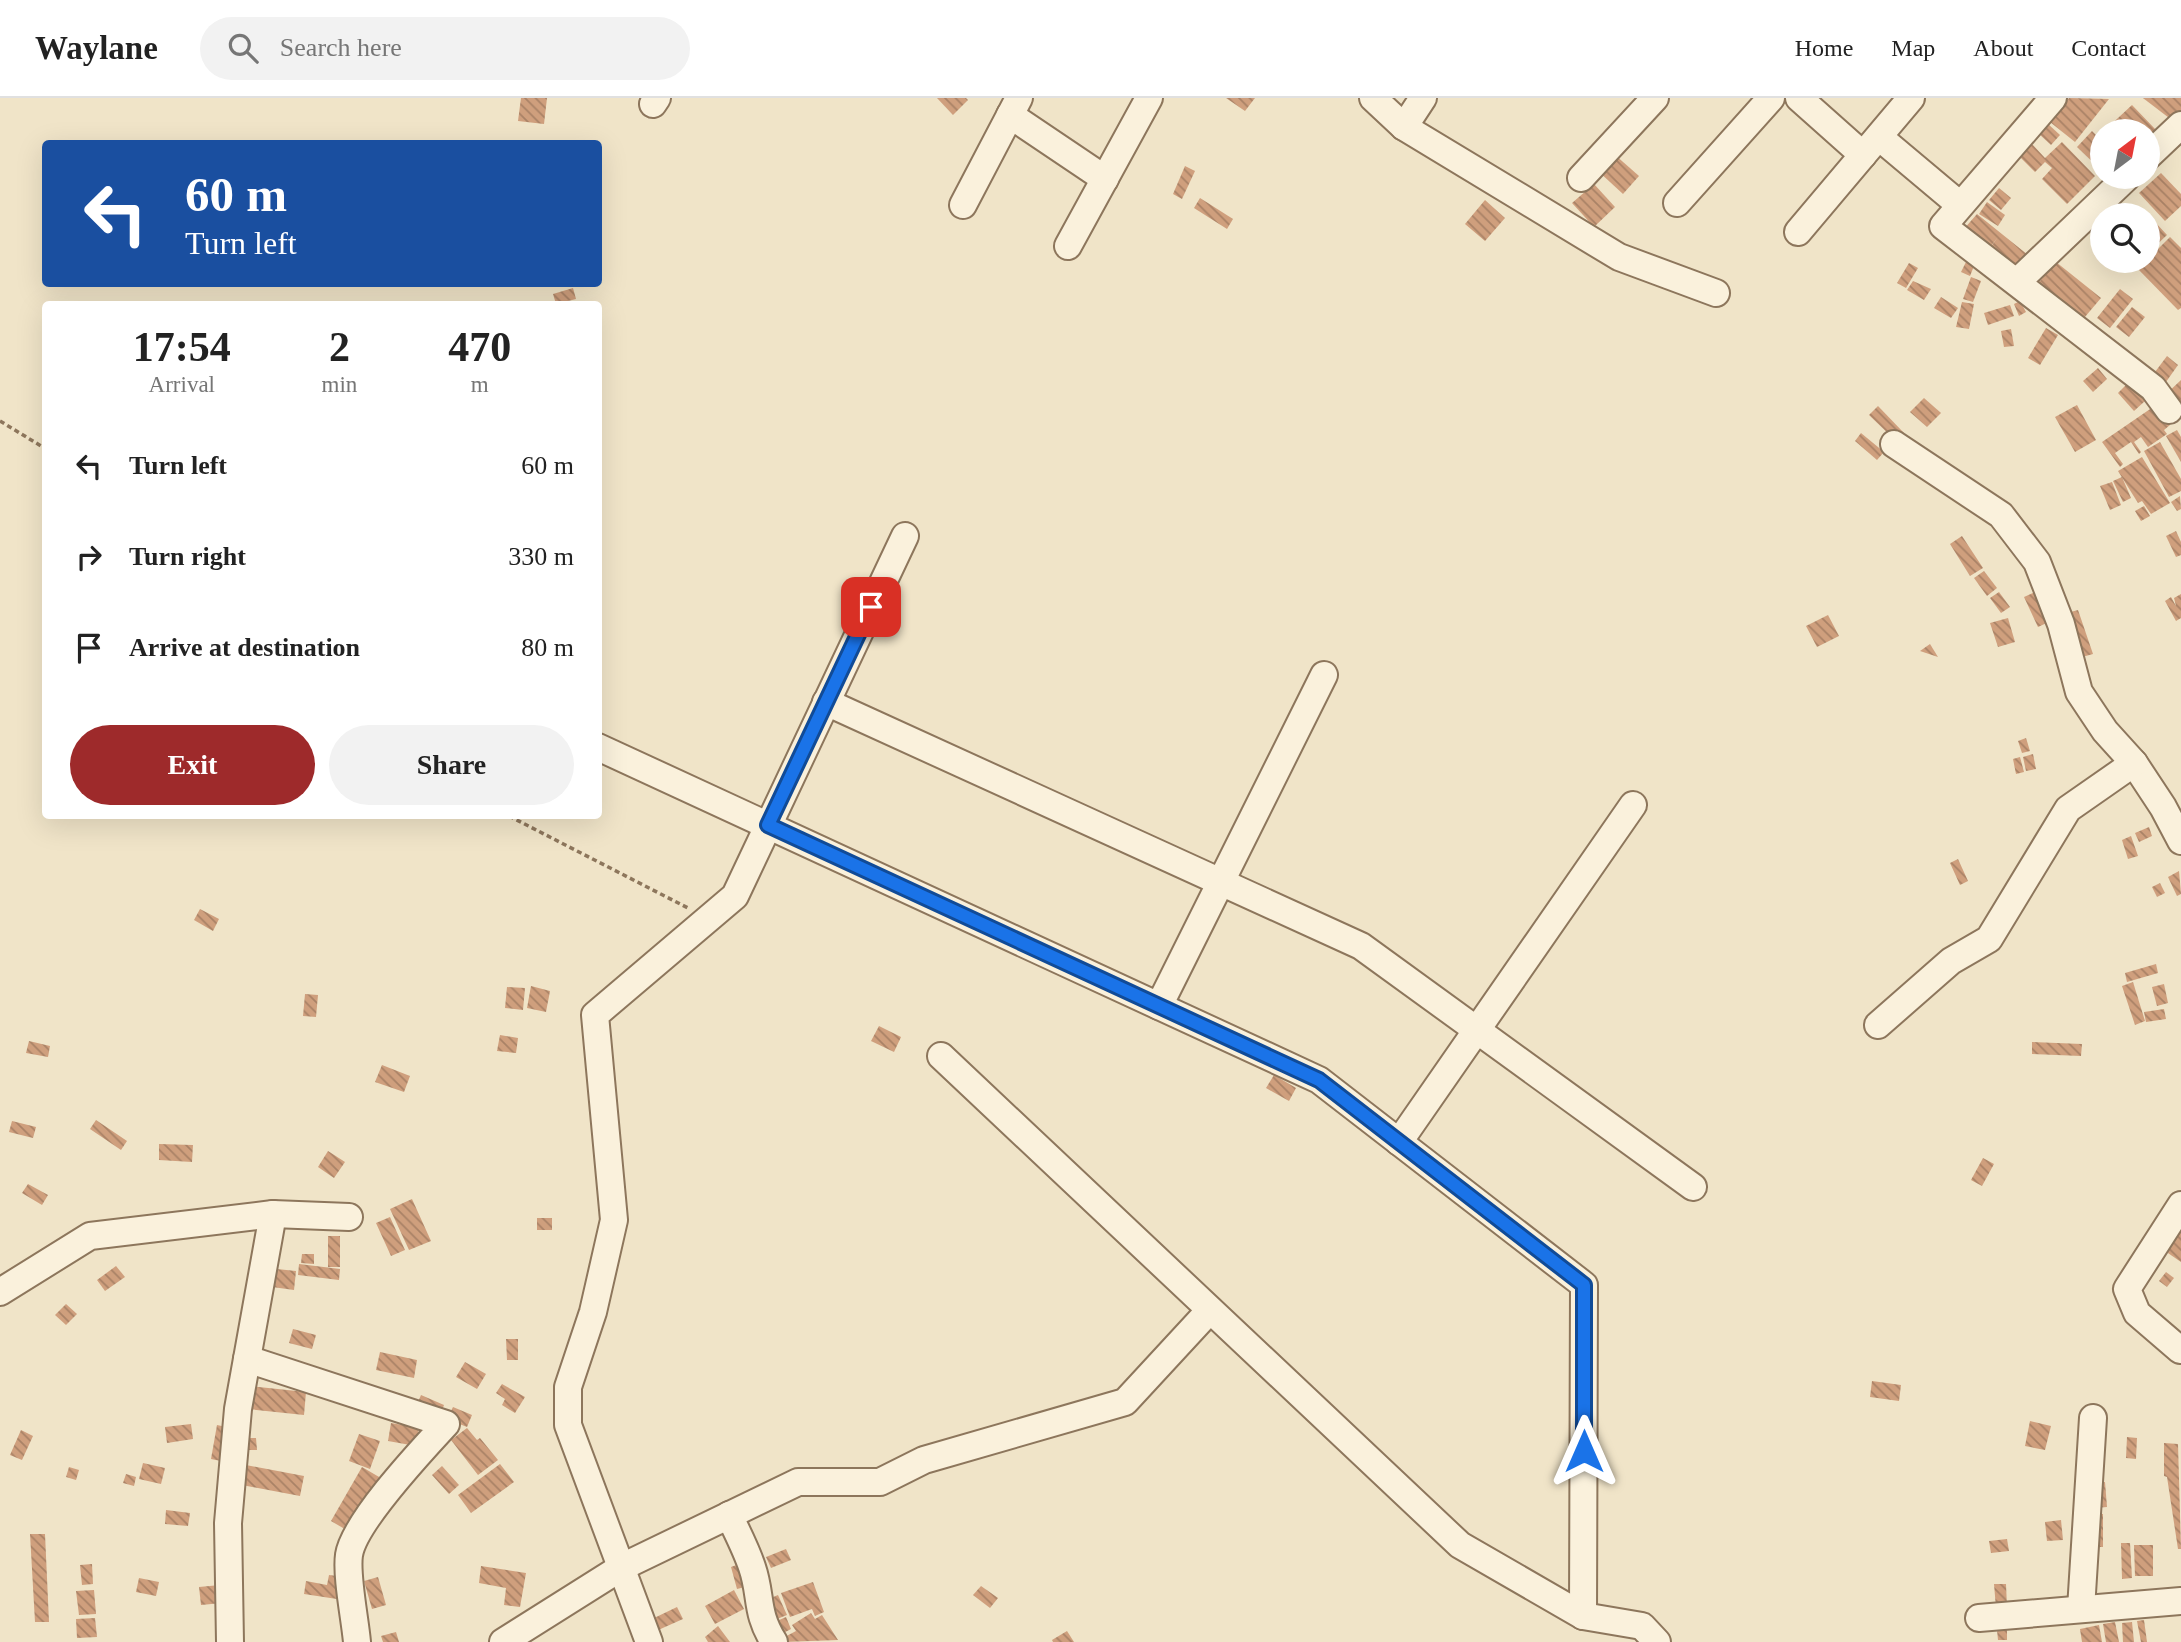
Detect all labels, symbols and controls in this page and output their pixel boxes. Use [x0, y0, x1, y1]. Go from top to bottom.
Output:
search box [200, 17, 690, 80]
icon: search [224, 29, 262, 67]
text: Waylane [35, 30, 158, 66]
text: Search here [280, 33, 402, 62]
text: Home [1795, 35, 1853, 61]
text: Map [1891, 35, 1935, 61]
text: About [1973, 35, 2033, 61]
text: Contact [2071, 35, 2146, 61]
north arrow [2090, 119, 2160, 189]
map controls [2090, 119, 2160, 273]
text: 60 m [185, 167, 287, 222]
icon: left [70, 168, 161, 259]
button: search [2090, 203, 2160, 273]
text: Turn left [185, 225, 297, 261]
text: 17:54 [133, 324, 231, 370]
text: 2 [329, 324, 350, 370]
text: 470 [448, 324, 511, 370]
text: Arrival [149, 372, 215, 397]
text: min [322, 372, 357, 397]
text: m [471, 372, 489, 397]
icon: left [70, 447, 108, 485]
text: Turn left [129, 451, 227, 480]
text: 60 m [521, 451, 574, 480]
icon: right [70, 538, 108, 576]
text: Turn right [129, 542, 246, 571]
text: 330 m [508, 542, 574, 571]
pin [841, 577, 901, 637]
icon: arrive [852, 588, 890, 626]
icon: arrive [70, 629, 108, 667]
text: Arrive at destination [129, 633, 360, 662]
text: 80 m [521, 633, 574, 662]
button: Exit [70, 725, 315, 805]
button: Share [329, 725, 574, 805]
position arrow [1547, 1414, 1621, 1488]

